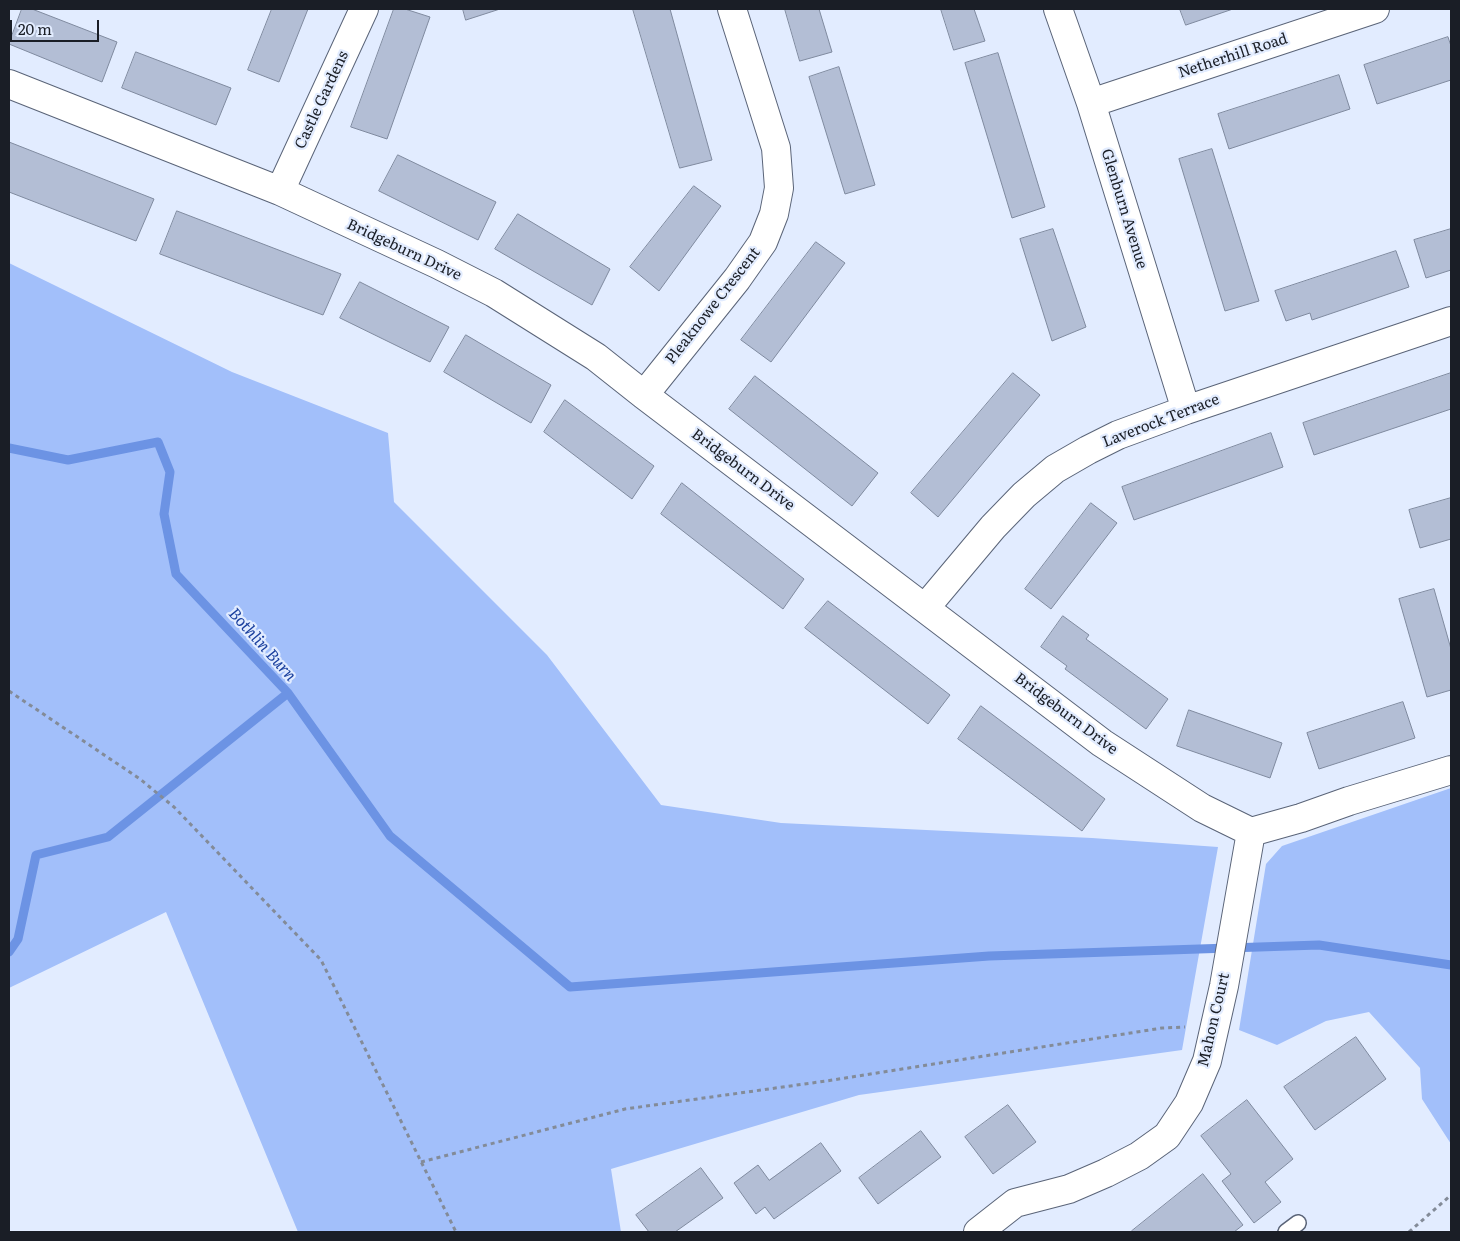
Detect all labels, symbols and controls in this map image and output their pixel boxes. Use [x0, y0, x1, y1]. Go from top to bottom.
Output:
scale bar [12, 10, 101, 42]
text: 20 m [18, 17, 52, 40]
street label: Netherhill Road [1176, 30, 1290, 82]
street label: Castle Gardens [291, 48, 353, 152]
street label: Glenburn Avenue [1097, 147, 1151, 271]
street label: Bridgeburn Drive [344, 216, 464, 284]
street label: Pleaknowe Crescent [662, 244, 764, 368]
street label: Laverock Terrace [1100, 390, 1222, 452]
street label: Bridgeburn Drive [688, 425, 798, 515]
water label: Bothlin Burn [224, 605, 300, 685]
street label: Bridgeburn Drive [1011, 669, 1121, 759]
street label: Mahon Court [1194, 971, 1234, 1069]

